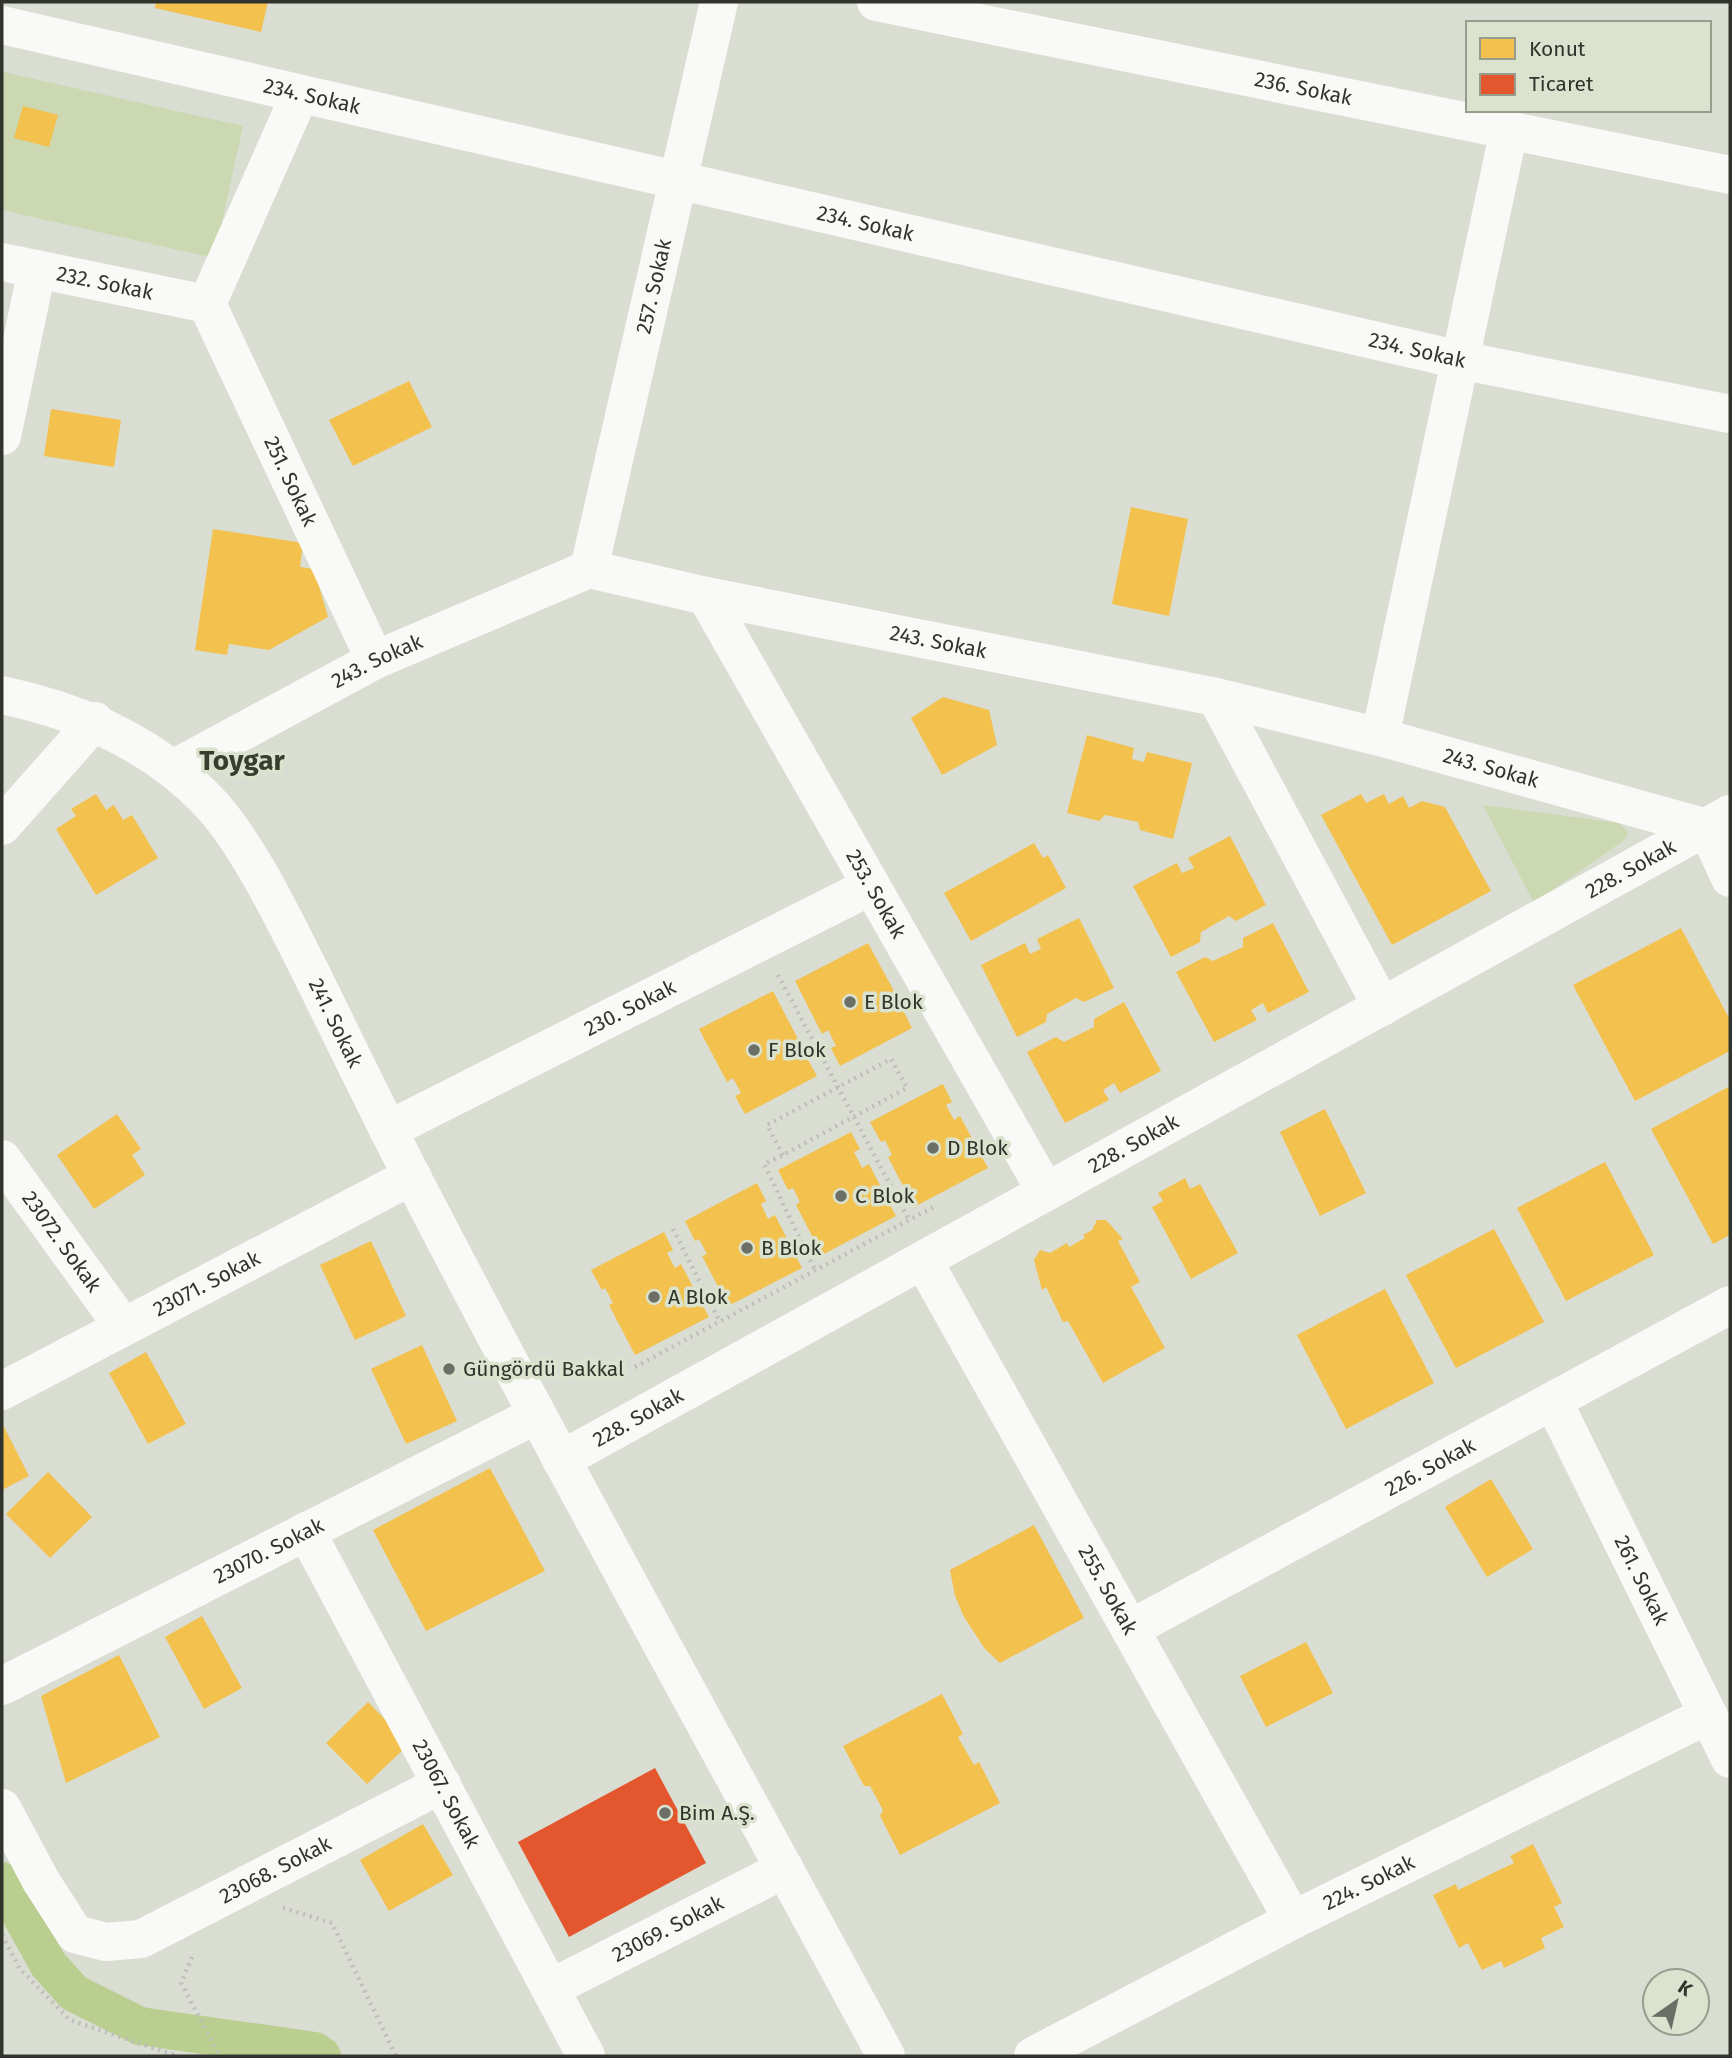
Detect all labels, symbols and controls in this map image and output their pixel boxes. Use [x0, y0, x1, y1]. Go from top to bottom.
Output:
legend [1466, 21, 1711, 112]
text: Konut [1529, 36, 1586, 62]
street label: 236. Sokak [1252, 66, 1355, 111]
text: Ticaret [1529, 71, 1594, 97]
street label: 234. Sokak [261, 72, 363, 120]
street label: 234. Sokak [814, 200, 917, 247]
street label: 257. Sokak [630, 236, 677, 336]
street label: 232. Sokak [54, 261, 156, 306]
street label: 234. Sokak [1366, 326, 1468, 374]
street label: 251. Sokak [258, 432, 323, 530]
street label: 243. Sokak [888, 620, 989, 664]
street label: 243. Sokak [327, 628, 427, 694]
street label: 243. Sokak [1440, 742, 1542, 794]
district label: Toygar [199, 744, 285, 777]
street label: 228. Sokak [1581, 833, 1681, 904]
street label: 253. Sokak [840, 845, 912, 943]
street label: 241. Sokak [303, 974, 368, 1072]
street label: 230. Sokak [580, 974, 680, 1042]
place label: E Blok [864, 989, 923, 1015]
marker: E Blok [842, 994, 858, 1010]
place label: F Blok [768, 1037, 826, 1063]
marker: F Blok [746, 1042, 762, 1058]
street label: 228. Sokak [1084, 1108, 1183, 1179]
place label: D Blok [947, 1135, 1008, 1161]
marker: D Blok [925, 1140, 941, 1156]
place label: C Blok [855, 1183, 914, 1209]
street label: 23072. Sokak [17, 1186, 107, 1297]
marker: C Blok [833, 1188, 849, 1204]
place label: B Blok [761, 1235, 821, 1261]
marker: B Blok [739, 1240, 755, 1256]
street label: 23071. Sokak [149, 1245, 265, 1322]
place label: A Blok [668, 1284, 728, 1310]
marker: A Blok [646, 1289, 662, 1305]
place label: Güngördü Bakkal [463, 1356, 624, 1382]
marker: Güngördü Bakkal [441, 1361, 457, 1377]
street label: 228. Sokak [588, 1382, 688, 1453]
street label: 226. Sokak [1380, 1432, 1480, 1502]
street label: 23070. Sokak [209, 1512, 328, 1589]
street label: 261. Sokak [1609, 1531, 1675, 1630]
street label: 255. Sokak [1072, 1540, 1143, 1639]
street label: 23067. Sokak [407, 1735, 486, 1853]
place label: Bim A.Ş. [679, 1800, 755, 1826]
marker: Bim A.Ş. [657, 1805, 673, 1821]
street label: 23068. Sokak [215, 1830, 336, 1909]
street label: 224. Sokak [1319, 1849, 1419, 1916]
street label: 23069. Sokak [608, 1889, 728, 1968]
north arrow [1641, 1967, 1711, 2037]
text: K [1674, 1975, 1697, 2002]

